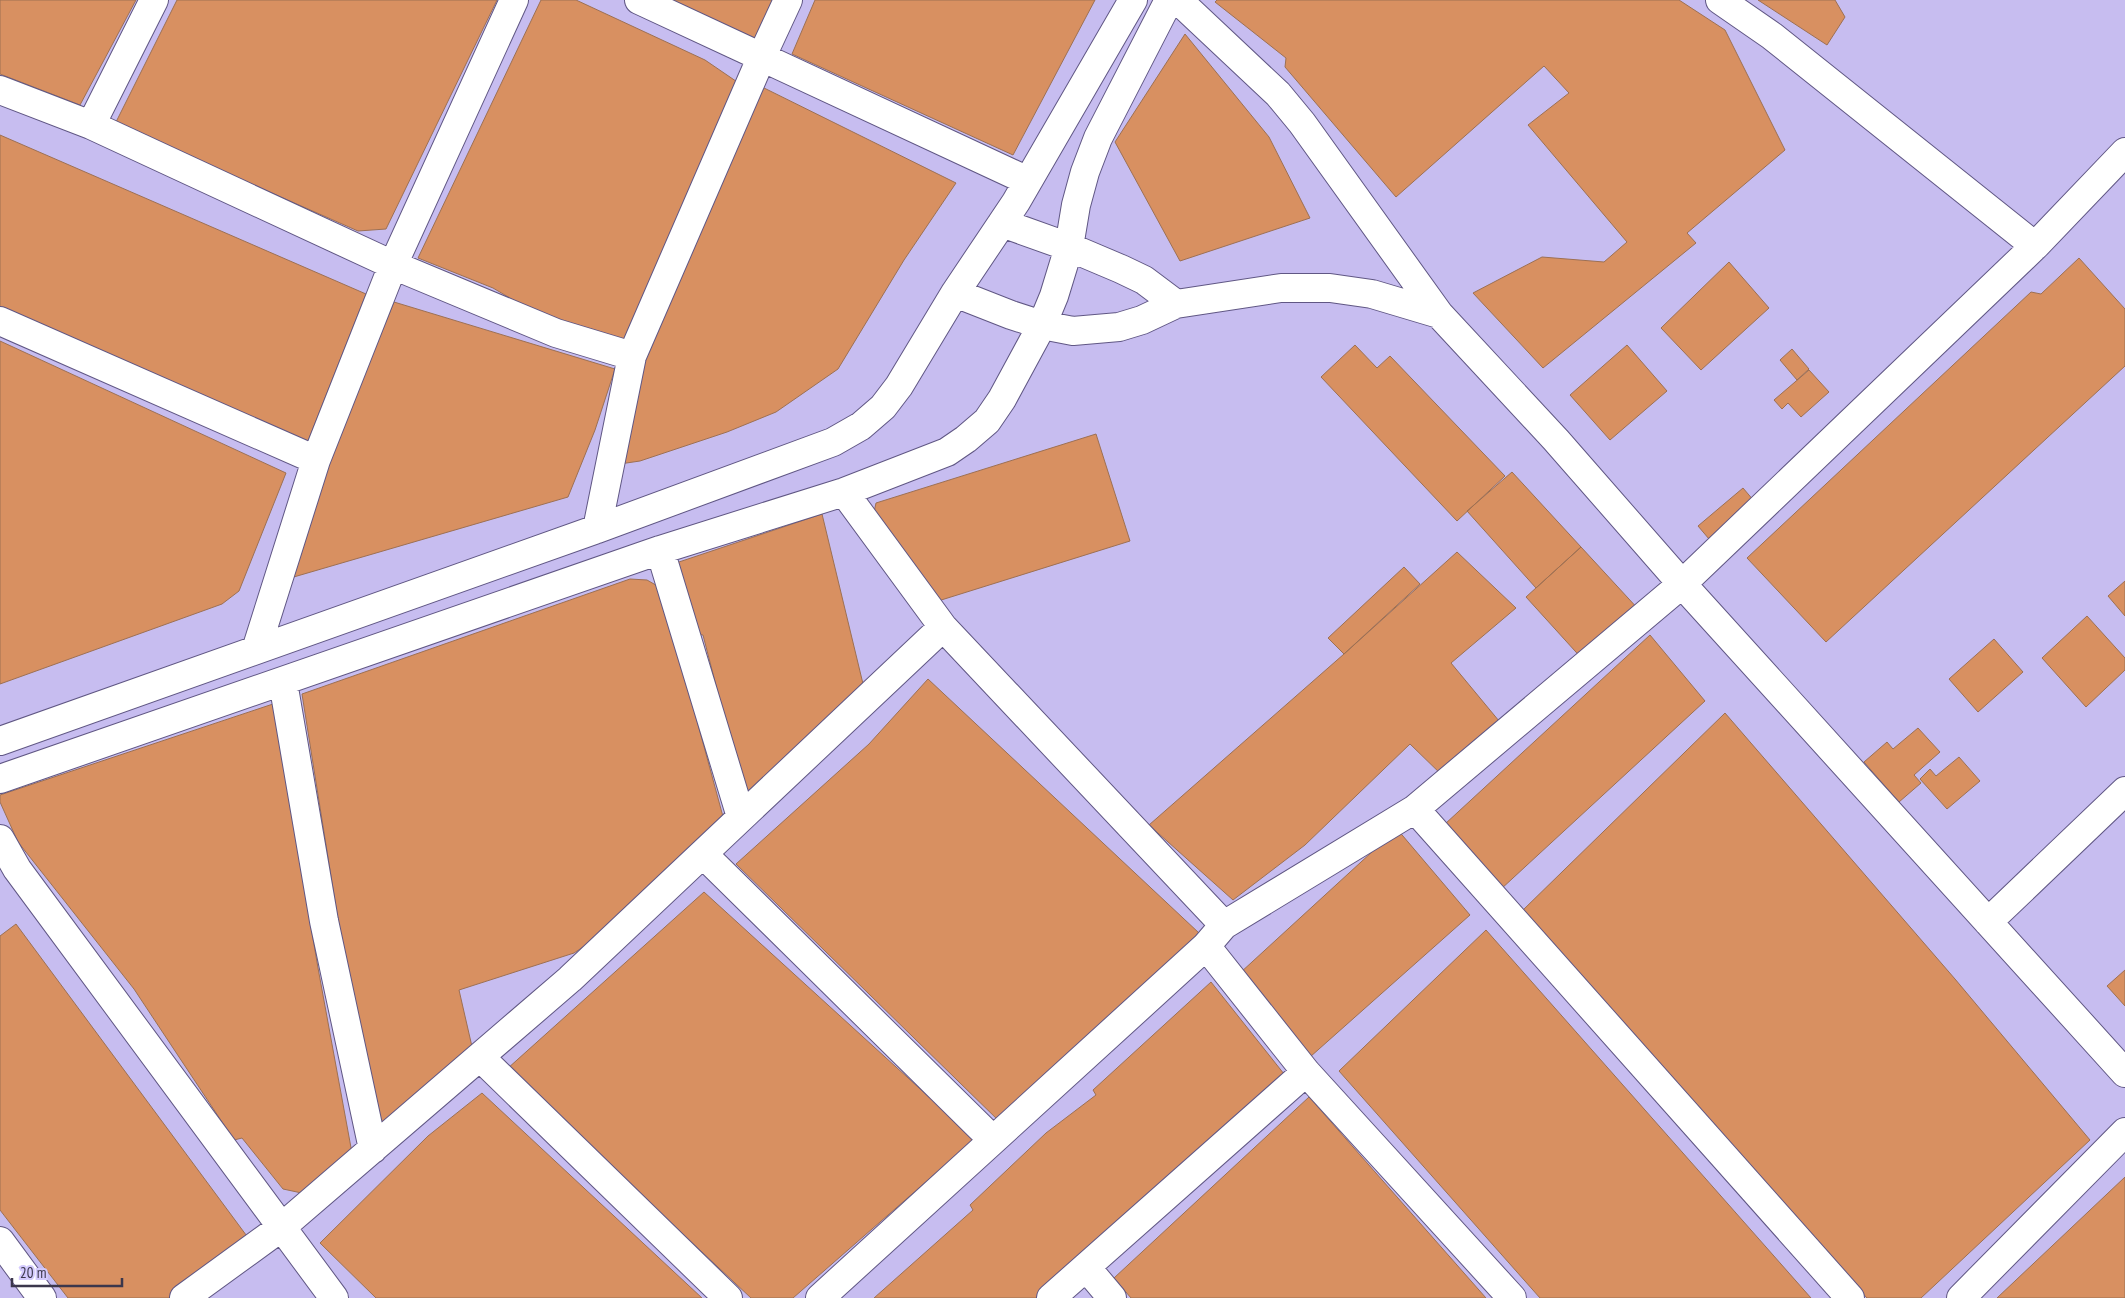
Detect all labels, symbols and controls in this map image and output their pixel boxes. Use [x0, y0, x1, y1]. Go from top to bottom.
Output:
scale bar [12, 1256, 122, 1288]
text: 20 m [20, 1263, 46, 1282]

